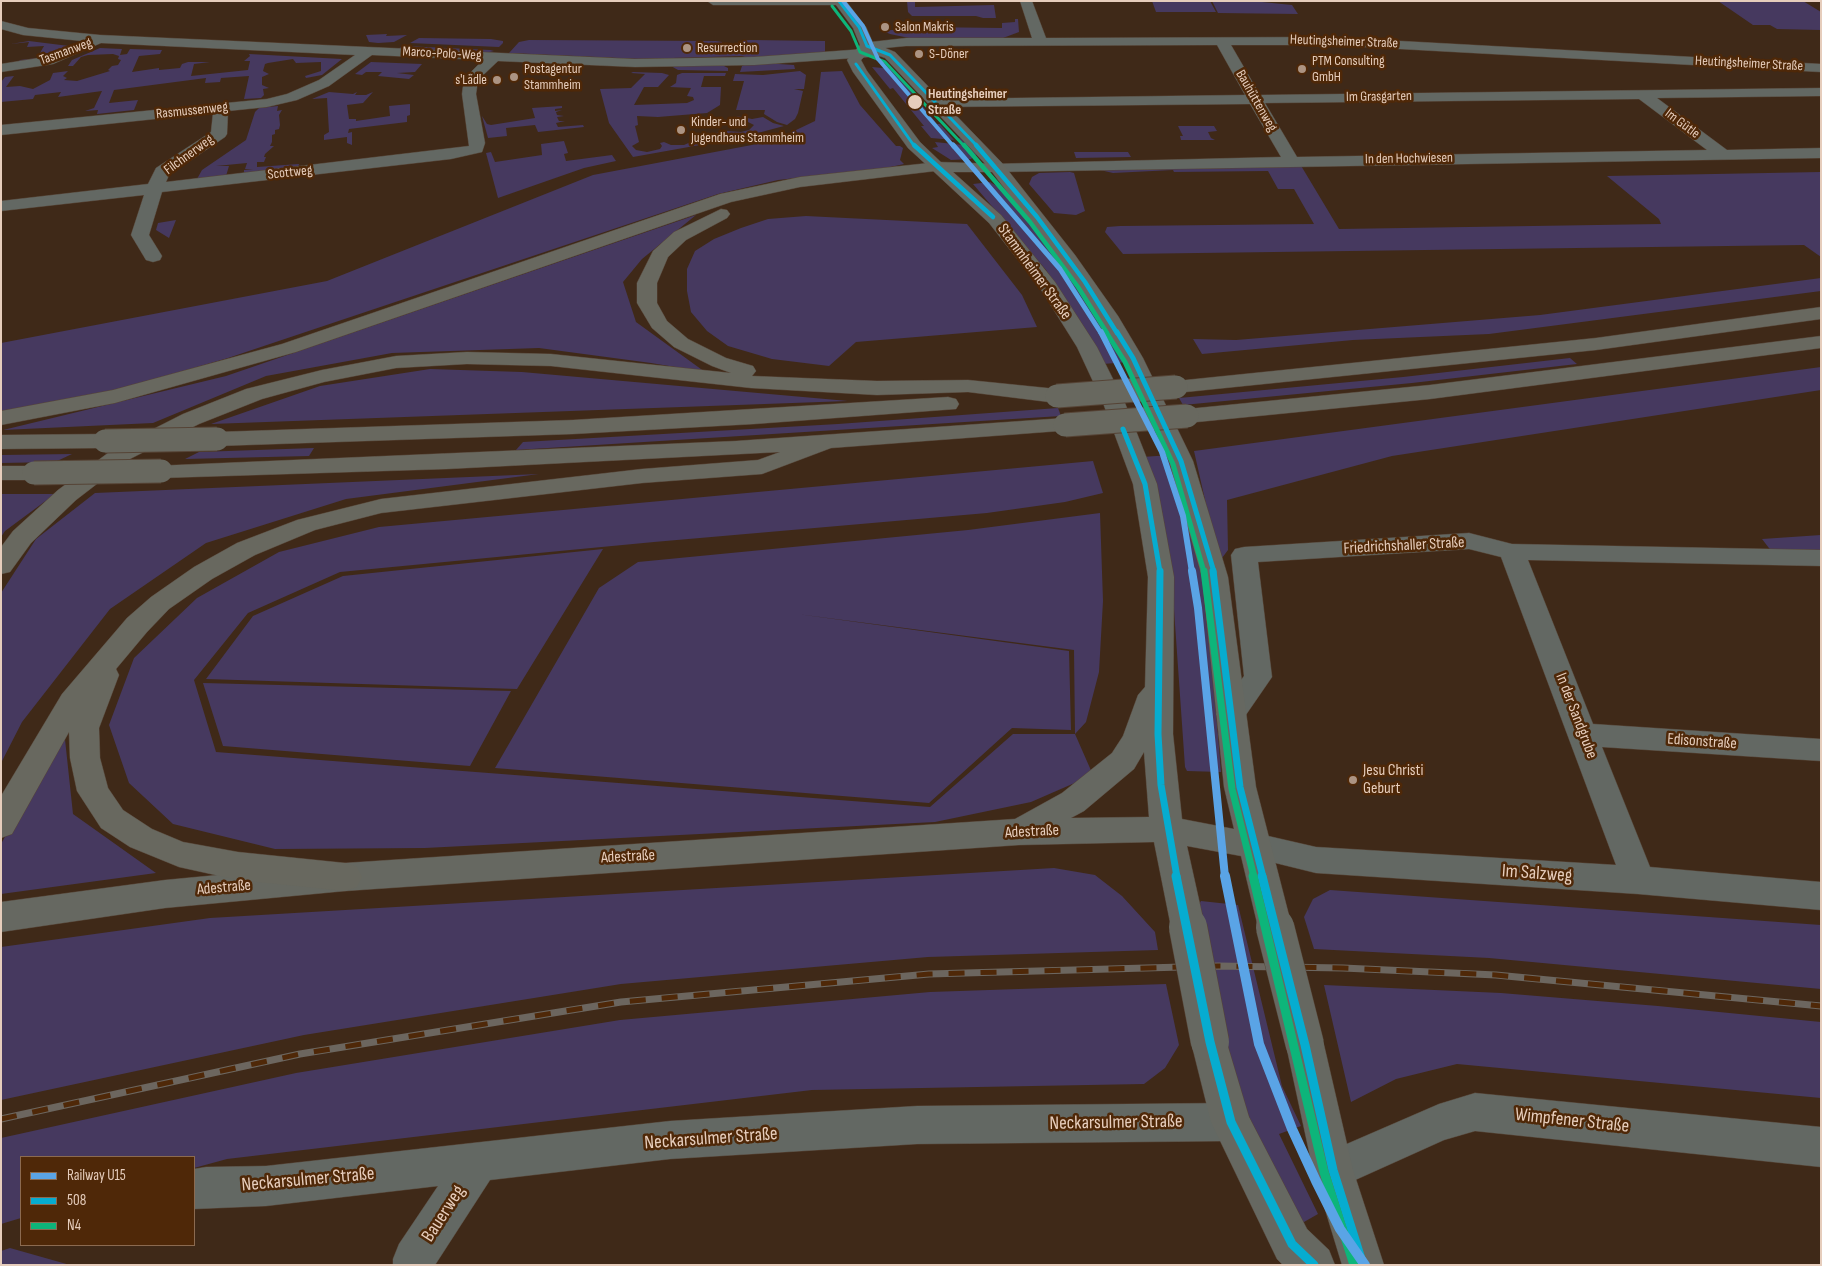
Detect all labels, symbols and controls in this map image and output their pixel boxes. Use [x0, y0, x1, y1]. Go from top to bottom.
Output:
place label: Salon Makris [895, 19, 954, 35]
marker: Salon Makris [879, 21, 891, 33]
street label: Heutingsheimer Straße [1290, 32, 1398, 52]
street label: Tasmanweg [37, 35, 95, 69]
place label: Resurrection [697, 40, 757, 56]
marker: Resurrection [681, 42, 693, 54]
street label: Marco-Polo-Weg [402, 44, 482, 64]
place label: S-Döner [929, 46, 969, 62]
marker: S-Döner [913, 48, 925, 60]
place label: PTM Consulting GmbH [1312, 53, 1385, 85]
street label: Heutingsheimer Straße [1695, 53, 1803, 75]
place label: Postagentur Stammheim [524, 61, 582, 94]
marker: PTM Consulting GmbH [1296, 63, 1308, 75]
street label: Bauhüttenweg [1232, 67, 1280, 135]
marker: Postagentur Stammheim [508, 71, 520, 83]
place label: s'Lädle [455, 72, 487, 88]
marker: s'Lädle [491, 74, 503, 86]
place label: Heutingsheimer Straße [928, 86, 1007, 118]
street label: Im Grasgarten [1346, 88, 1412, 106]
marker: Heutingsheimer Straße [906, 93, 924, 111]
street label: Rasmussenweg [155, 99, 229, 123]
street label: Im Gütle [1661, 105, 1703, 143]
place label: Kinder- und Jugendhaus Stammheim [691, 114, 804, 146]
marker: Kinder- und Jugendhaus Stammheim [675, 124, 687, 136]
street label: Filchnerweg [161, 131, 217, 179]
street label: In den Hochwiesen [1365, 150, 1453, 168]
street label: Scottweg [267, 162, 313, 184]
street label: Stammheimer Straße [993, 220, 1075, 324]
street label: Friedrichshaller Straße [1343, 533, 1465, 559]
street label: In der Sandgrube [1551, 670, 1601, 762]
street label: Edisonstraße [1667, 730, 1737, 754]
place label: Jesu Christi Geburt [1363, 761, 1423, 799]
marker: Jesu Christi Geburt [1347, 774, 1359, 786]
street label: Adestraße [1005, 821, 1059, 843]
street label: Adestraße [601, 846, 655, 868]
street label: Im Salzweg [1501, 860, 1573, 888]
street label: Adestraße [196, 876, 252, 900]
street label: Wimpfener Straße [1514, 1104, 1630, 1138]
street label: Neckarsulmer Straße [1049, 1110, 1183, 1136]
street label: Neckarsulmer Straße [644, 1123, 778, 1155]
legend [20, 1156, 195, 1246]
street label: Neckarsulmer Straße [241, 1163, 375, 1197]
text: Railway U15 [67, 1166, 126, 1185]
street label: Bauerweg [417, 1181, 471, 1247]
text: 508 [67, 1191, 86, 1210]
text: N4 [67, 1216, 81, 1235]

